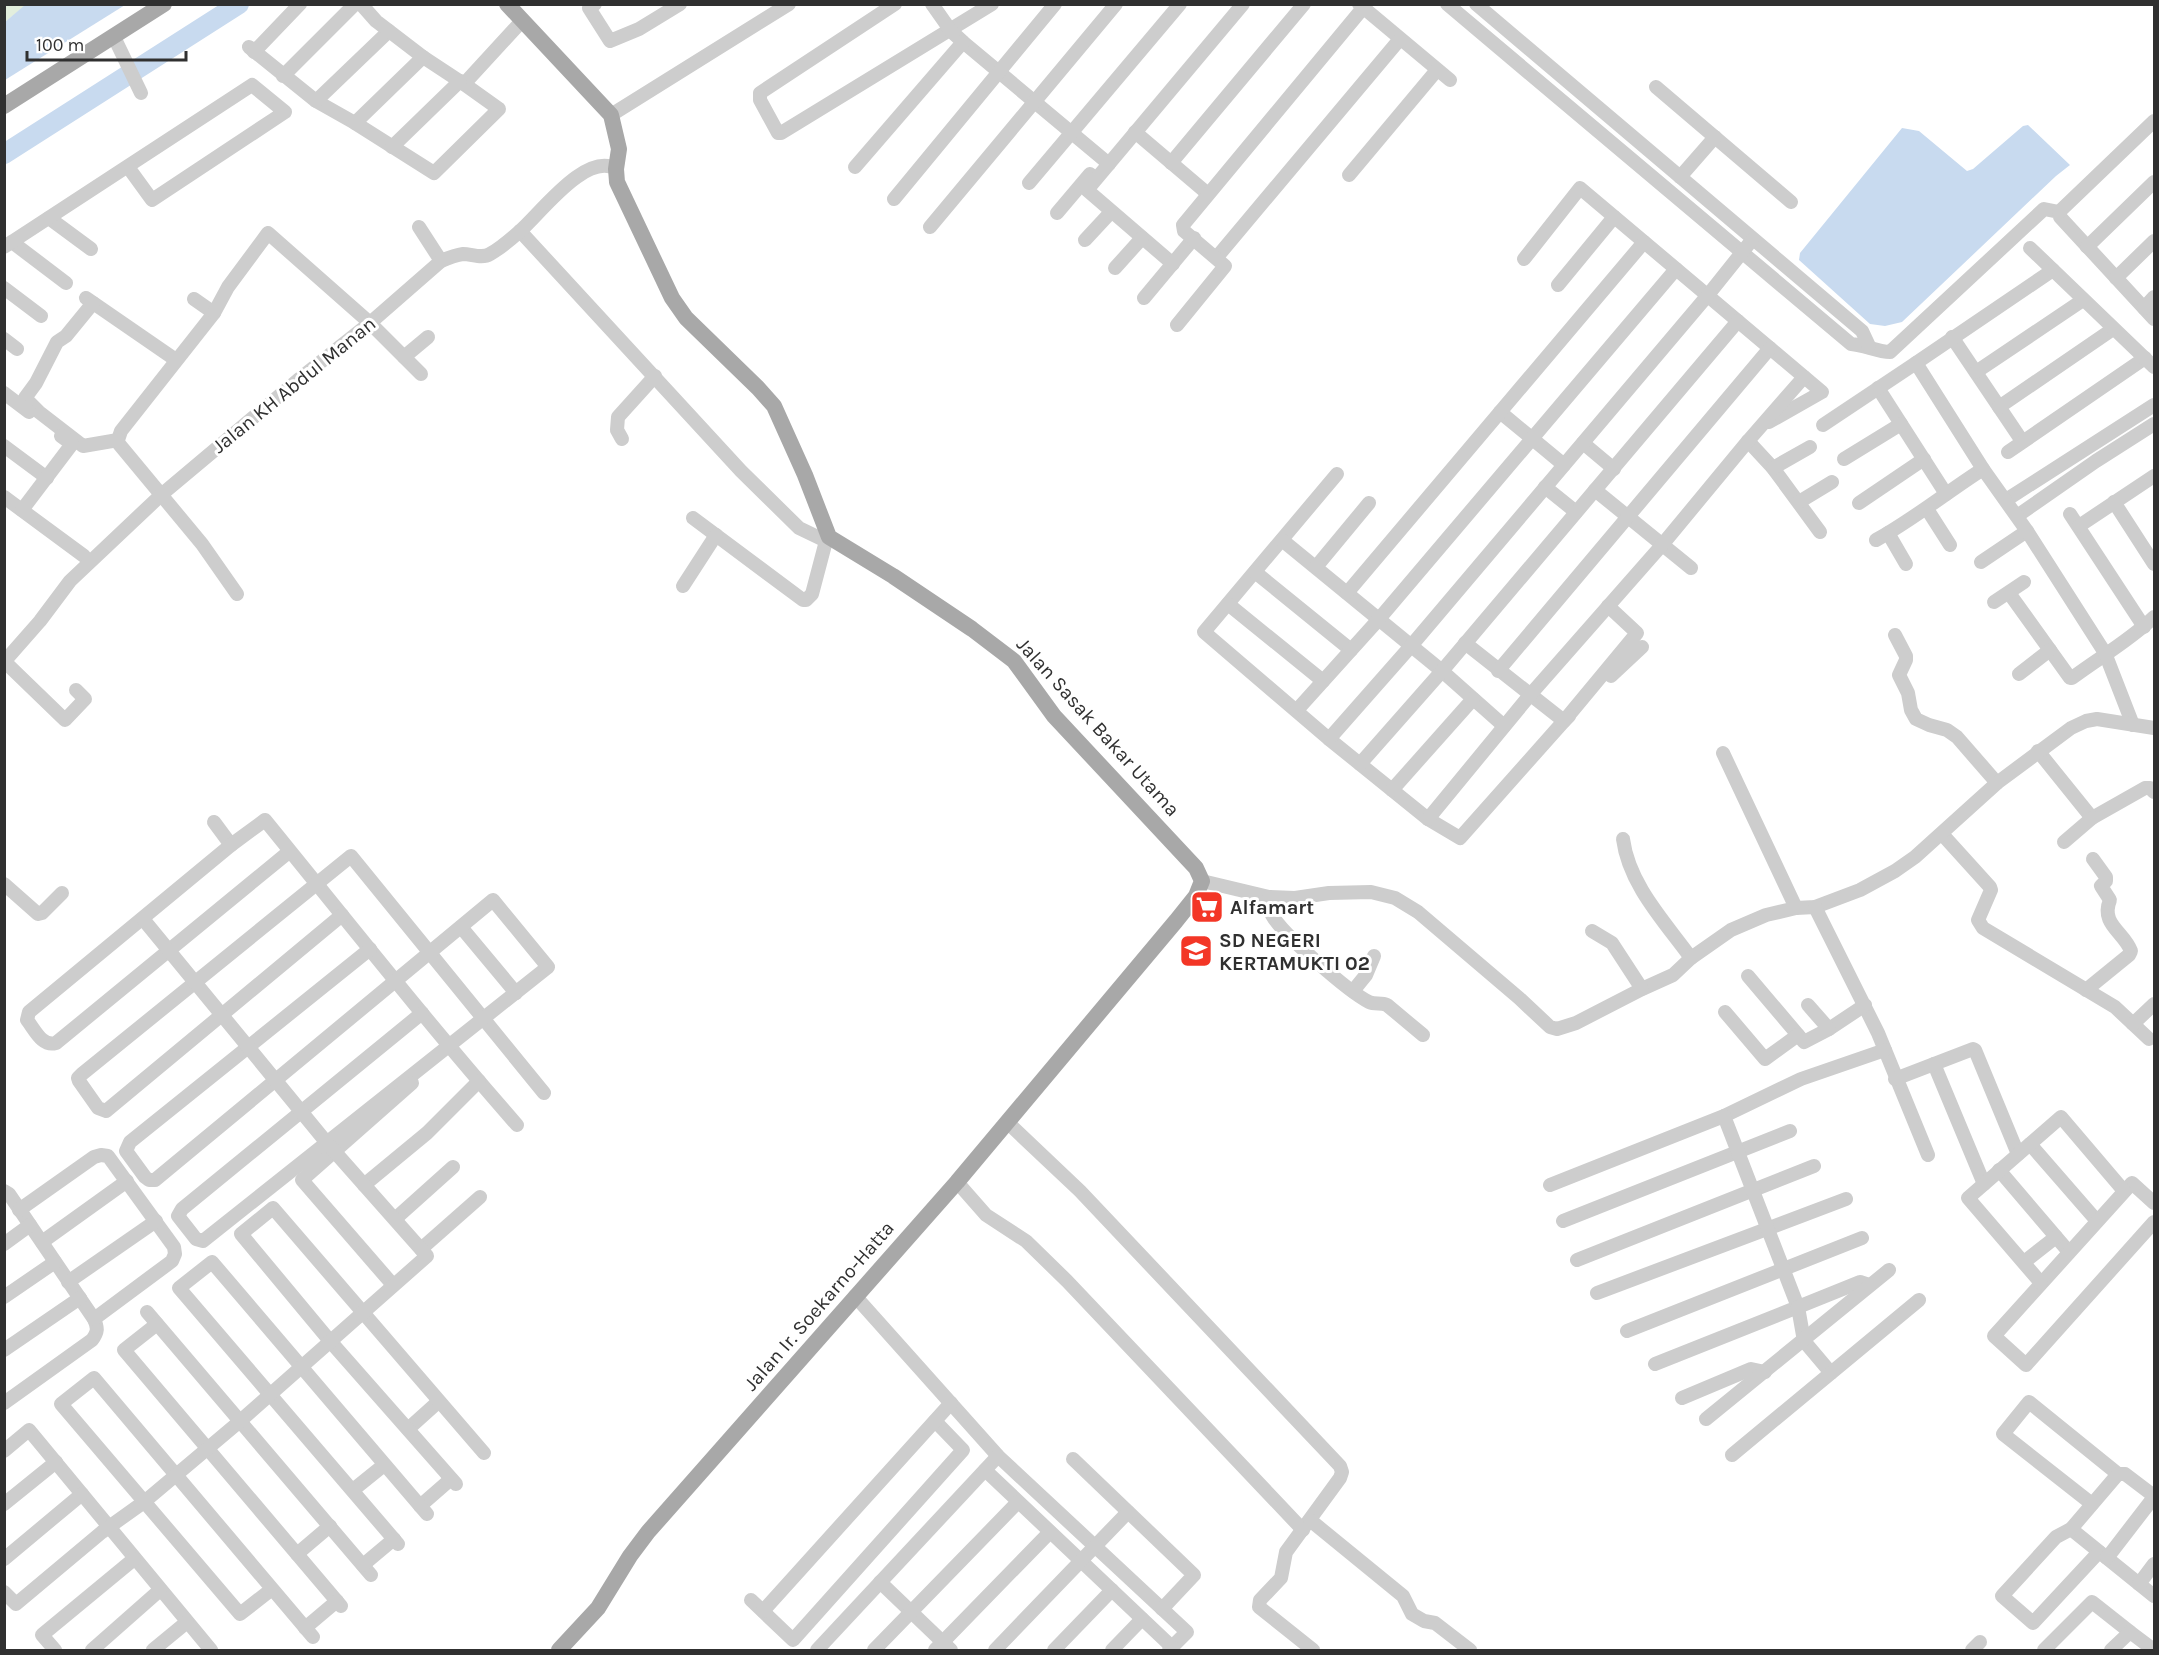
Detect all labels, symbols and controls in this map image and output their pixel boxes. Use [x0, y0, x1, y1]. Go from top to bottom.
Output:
scale bar [27, 24, 186, 62]
text: 100 m [36, 34, 84, 56]
street label: Jalan KH Abdul Manan [208, 312, 380, 458]
street label: Jalan Sasak Bakar Utama [1012, 633, 1184, 821]
supermarket icon: Alfamart [1189, 889, 1225, 925]
place label: Alfamart [1230, 896, 1314, 919]
place label: SD NEGERI KERTAMUKTI 02 [1219, 929, 1370, 975]
school or university icon: SD NEGERI KERTAMUKTI 02 [1178, 933, 1214, 969]
street label: Jalan Ir. Soekarno-Hatta [739, 1217, 899, 1395]

